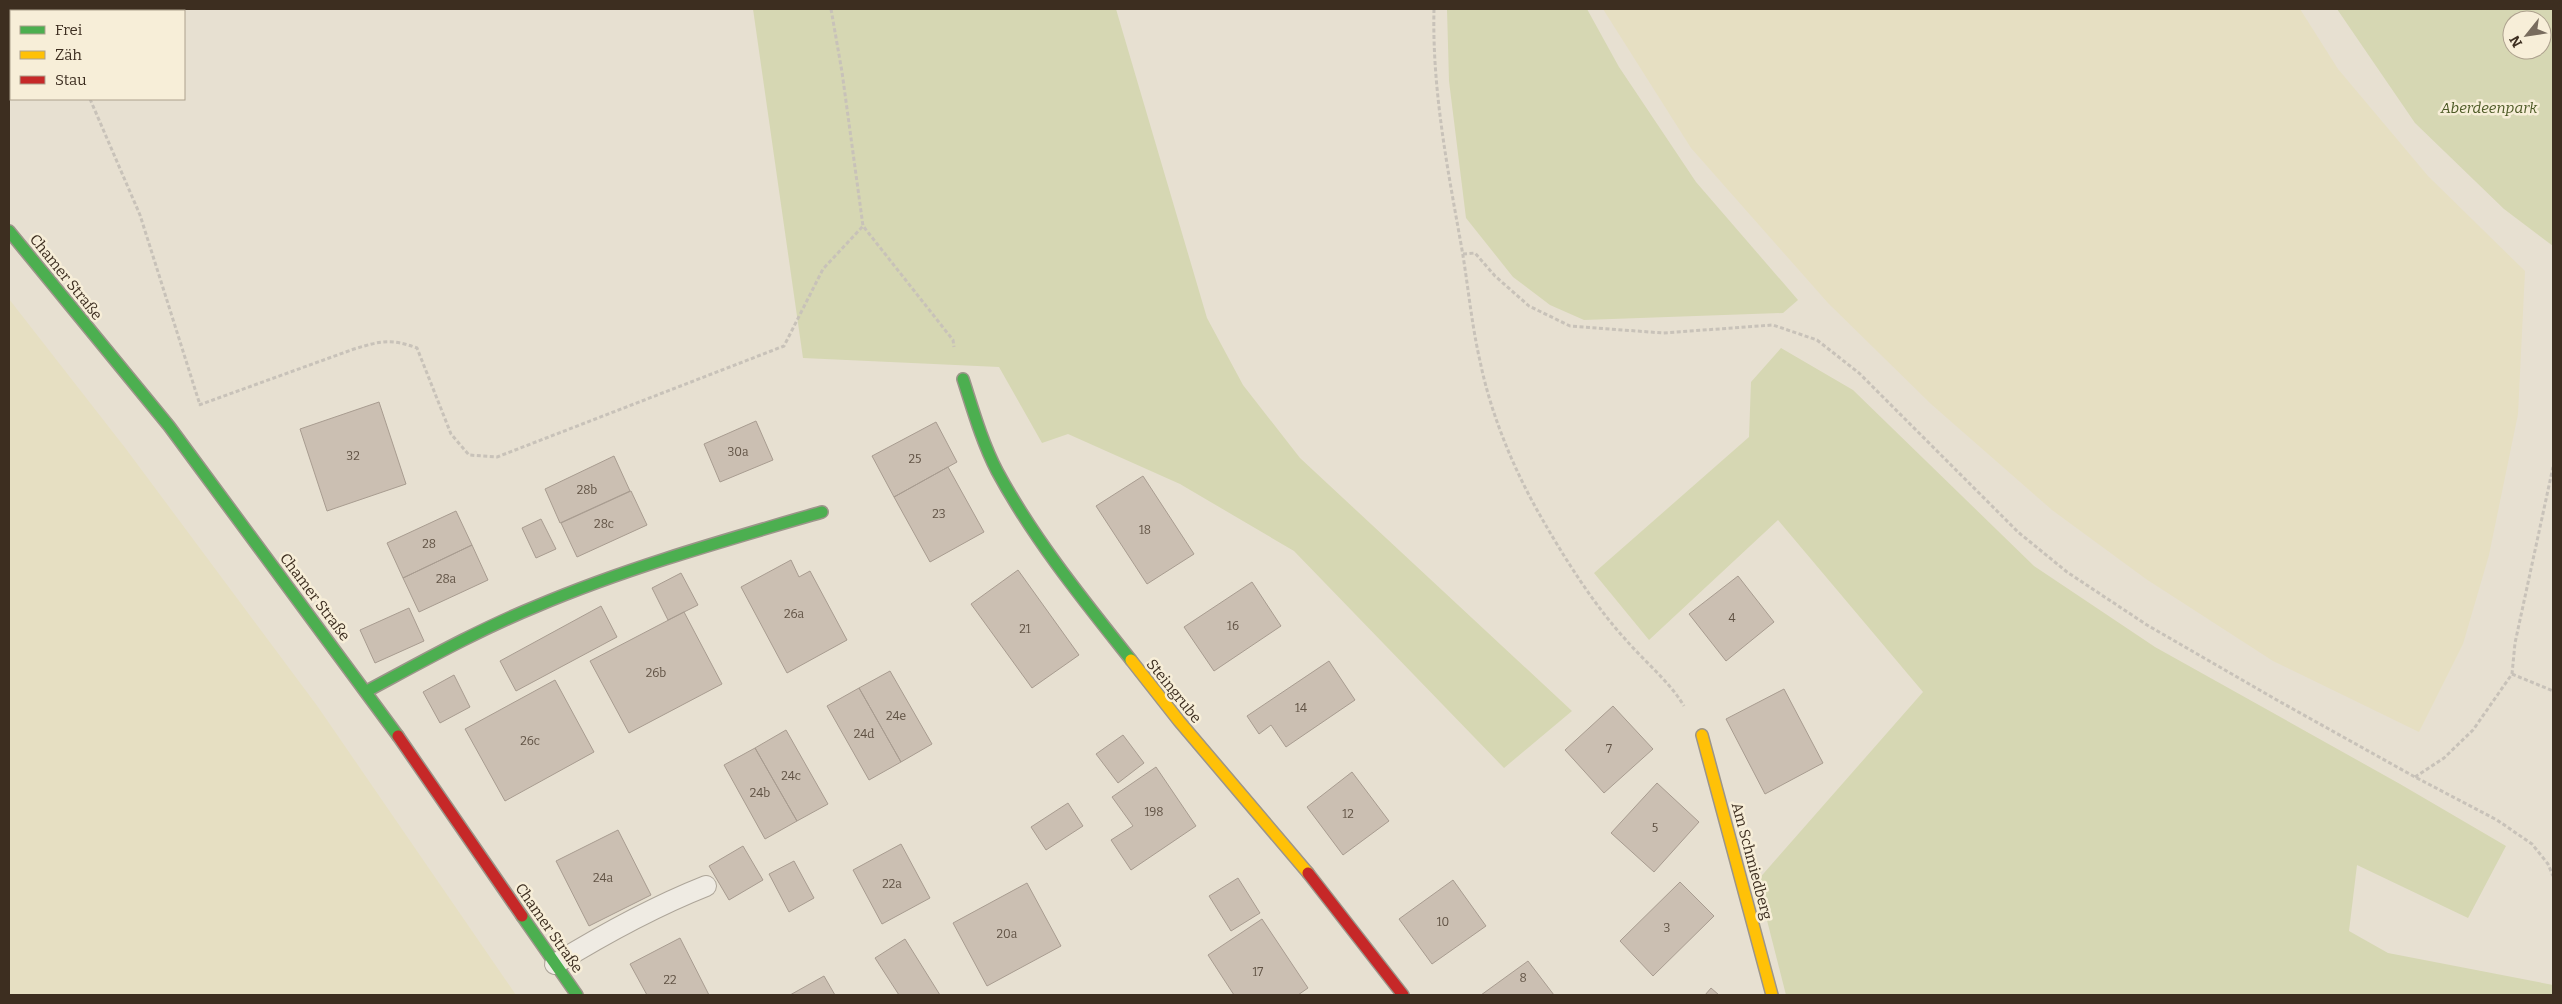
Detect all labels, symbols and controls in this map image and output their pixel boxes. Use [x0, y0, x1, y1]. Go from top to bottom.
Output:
legend [10, 10, 185, 100]
north arrow [2502, 10, 2552, 60]
text: Frei [55, 21, 83, 39]
text: N [2506, 32, 2526, 50]
text: Zäh [55, 46, 82, 64]
text: Stau [55, 71, 87, 89]
park label: Aberdeenpark [2440, 99, 2538, 117]
street label: Chamer Straße [26, 230, 106, 324]
house number: 30a [727, 445, 749, 459]
house number: 32 [346, 449, 360, 463]
house number: 25 [909, 452, 921, 466]
house number: 28b [577, 483, 597, 497]
house number: 23 [932, 507, 946, 521]
house number: 28c [594, 517, 614, 531]
house number: 18 [1139, 523, 1151, 537]
house number: 28 [422, 537, 436, 551]
street label: Chamer Straße [276, 550, 354, 644]
house number: 28a [436, 572, 456, 586]
house number: 26a [784, 607, 805, 621]
house number: 4 [1728, 611, 1736, 625]
house number: 16 [1227, 619, 1239, 633]
house number: 21 [1019, 622, 1031, 636]
street label: Steingrube [1143, 655, 1205, 727]
house number: 26b [646, 666, 666, 680]
house number: 14 [1295, 701, 1307, 715]
house number: 24e [886, 709, 906, 723]
house number: 24d [854, 727, 874, 741]
house number: 26c [520, 734, 540, 748]
house number: 7 [1606, 742, 1612, 756]
house number: 24c [781, 769, 801, 783]
house number: 24b [750, 786, 770, 800]
street label: Am Schmiedberg [1728, 800, 1776, 922]
house number: 198 [1144, 805, 1164, 819]
house number: 12 [1342, 807, 1354, 821]
house number: 5 [1652, 821, 1658, 835]
house number: 24a [593, 871, 613, 885]
house number: 22a [882, 877, 902, 891]
street label: Chamer Straße [511, 880, 587, 976]
house number: 10 [1437, 915, 1449, 929]
house number: 3 [1664, 921, 1671, 935]
house number: 20a [997, 927, 1018, 941]
house number: 17 [1253, 965, 1263, 979]
house number: 8 [1519, 971, 1527, 985]
house number: 22 [663, 973, 677, 987]

